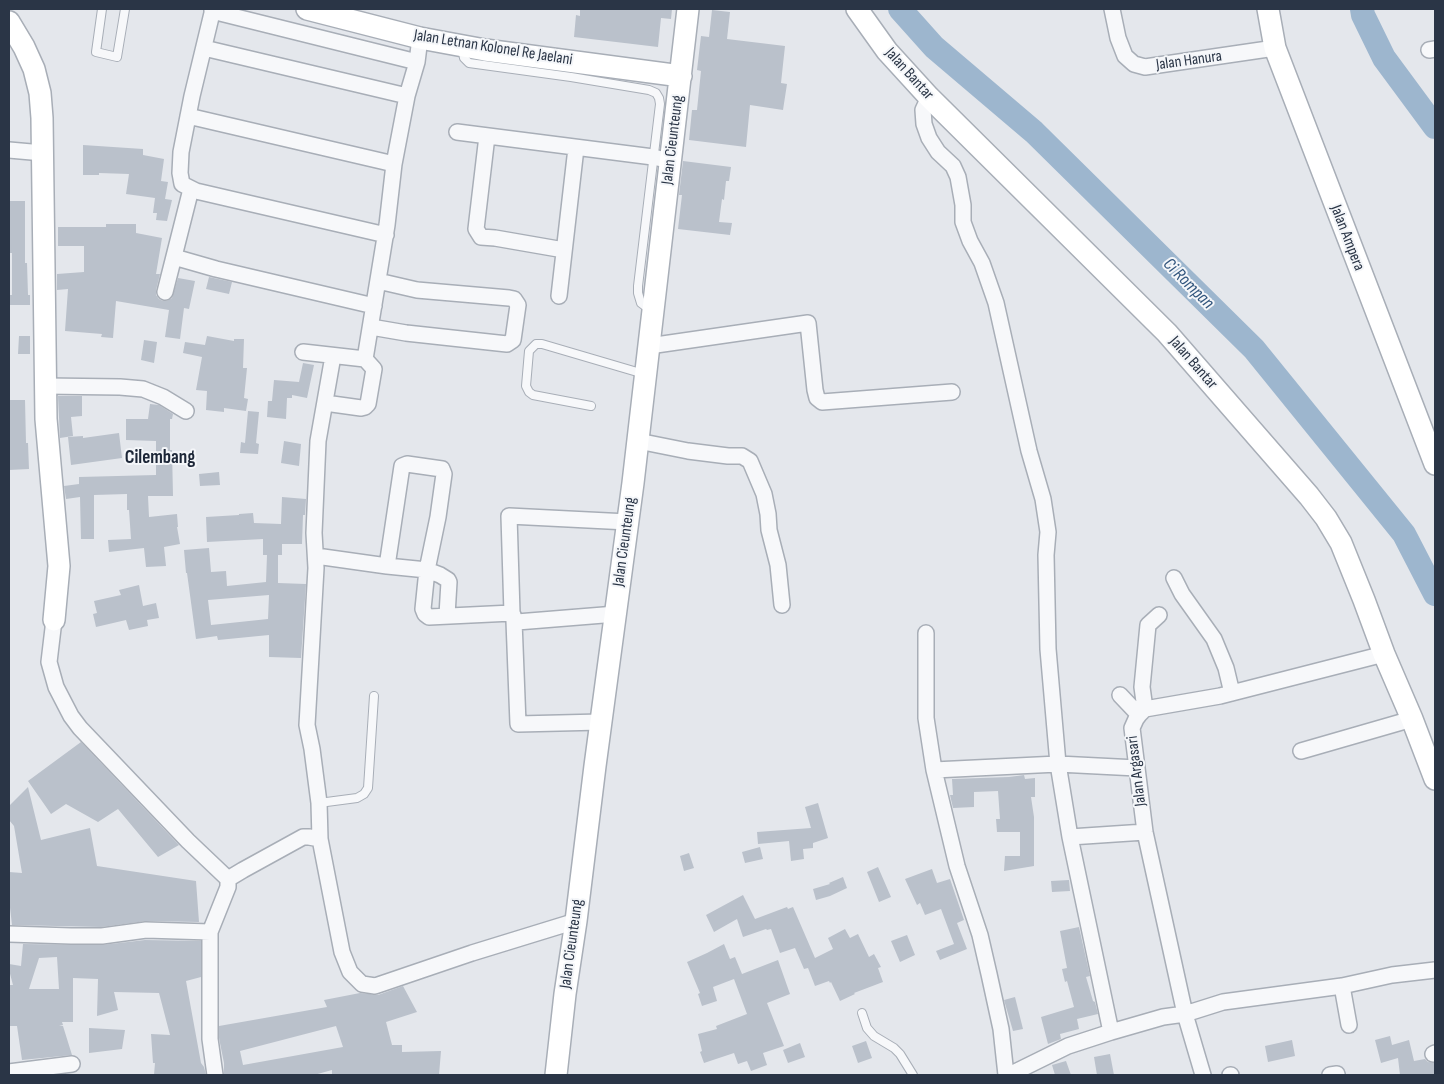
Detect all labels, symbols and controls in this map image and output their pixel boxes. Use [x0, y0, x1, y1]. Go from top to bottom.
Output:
street label: Jalan Letnan Kolonel Re Jaelani [412, 26, 574, 70]
street label: Jalan Bantar [881, 44, 937, 104]
street label: Jalan Hanura [1155, 47, 1223, 75]
street label: Jalan Cieunteung [658, 94, 688, 186]
street label: Jalan Ampera [1326, 202, 1368, 274]
water label: Ci Rompan [1158, 254, 1218, 314]
street label: Jalan Bantar [1165, 333, 1221, 393]
district label: Cilembang [125, 447, 195, 469]
street label: Jalan Cieunteung [609, 496, 641, 588]
street label: Jalan Argasari [1123, 735, 1151, 807]
street label: Jalan Cieunteung [556, 898, 588, 990]

